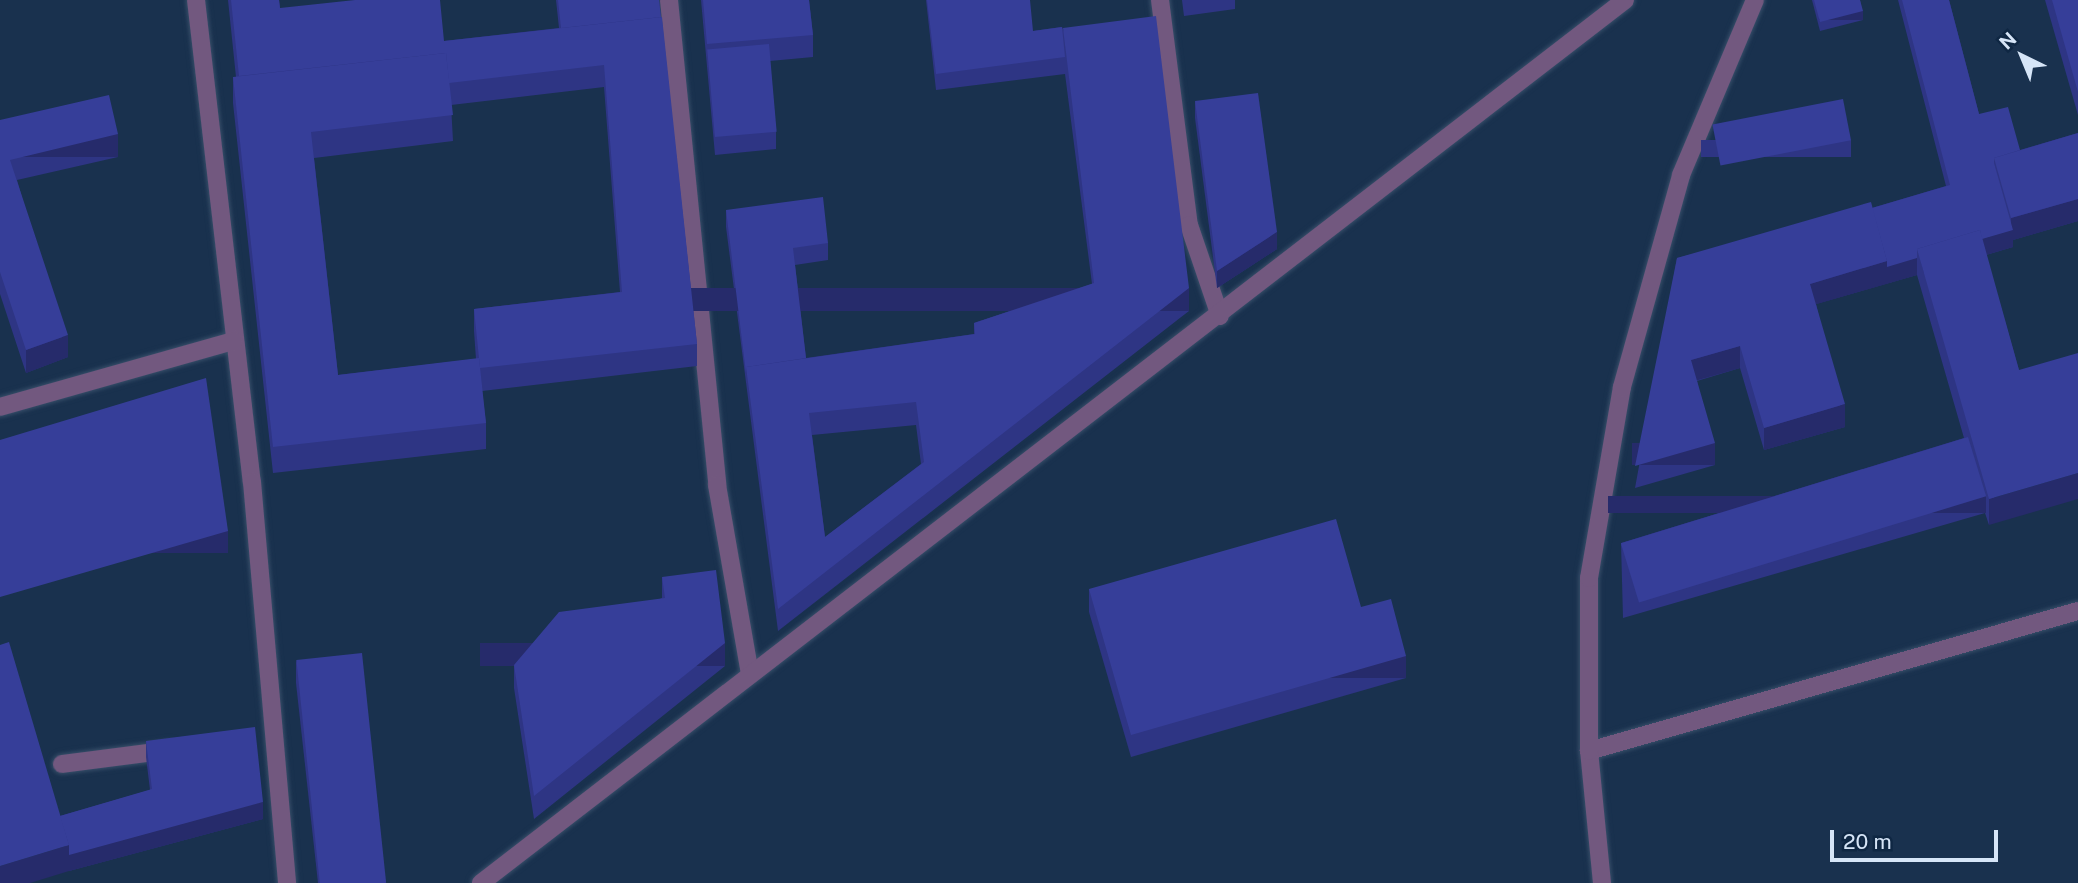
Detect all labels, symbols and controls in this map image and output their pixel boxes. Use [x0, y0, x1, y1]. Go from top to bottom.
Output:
north arrow [1987, 21, 2057, 91]
text: N [1995, 28, 2021, 54]
scale bar [1833, 816, 2001, 860]
text: 20 m [1843, 829, 1892, 854]

